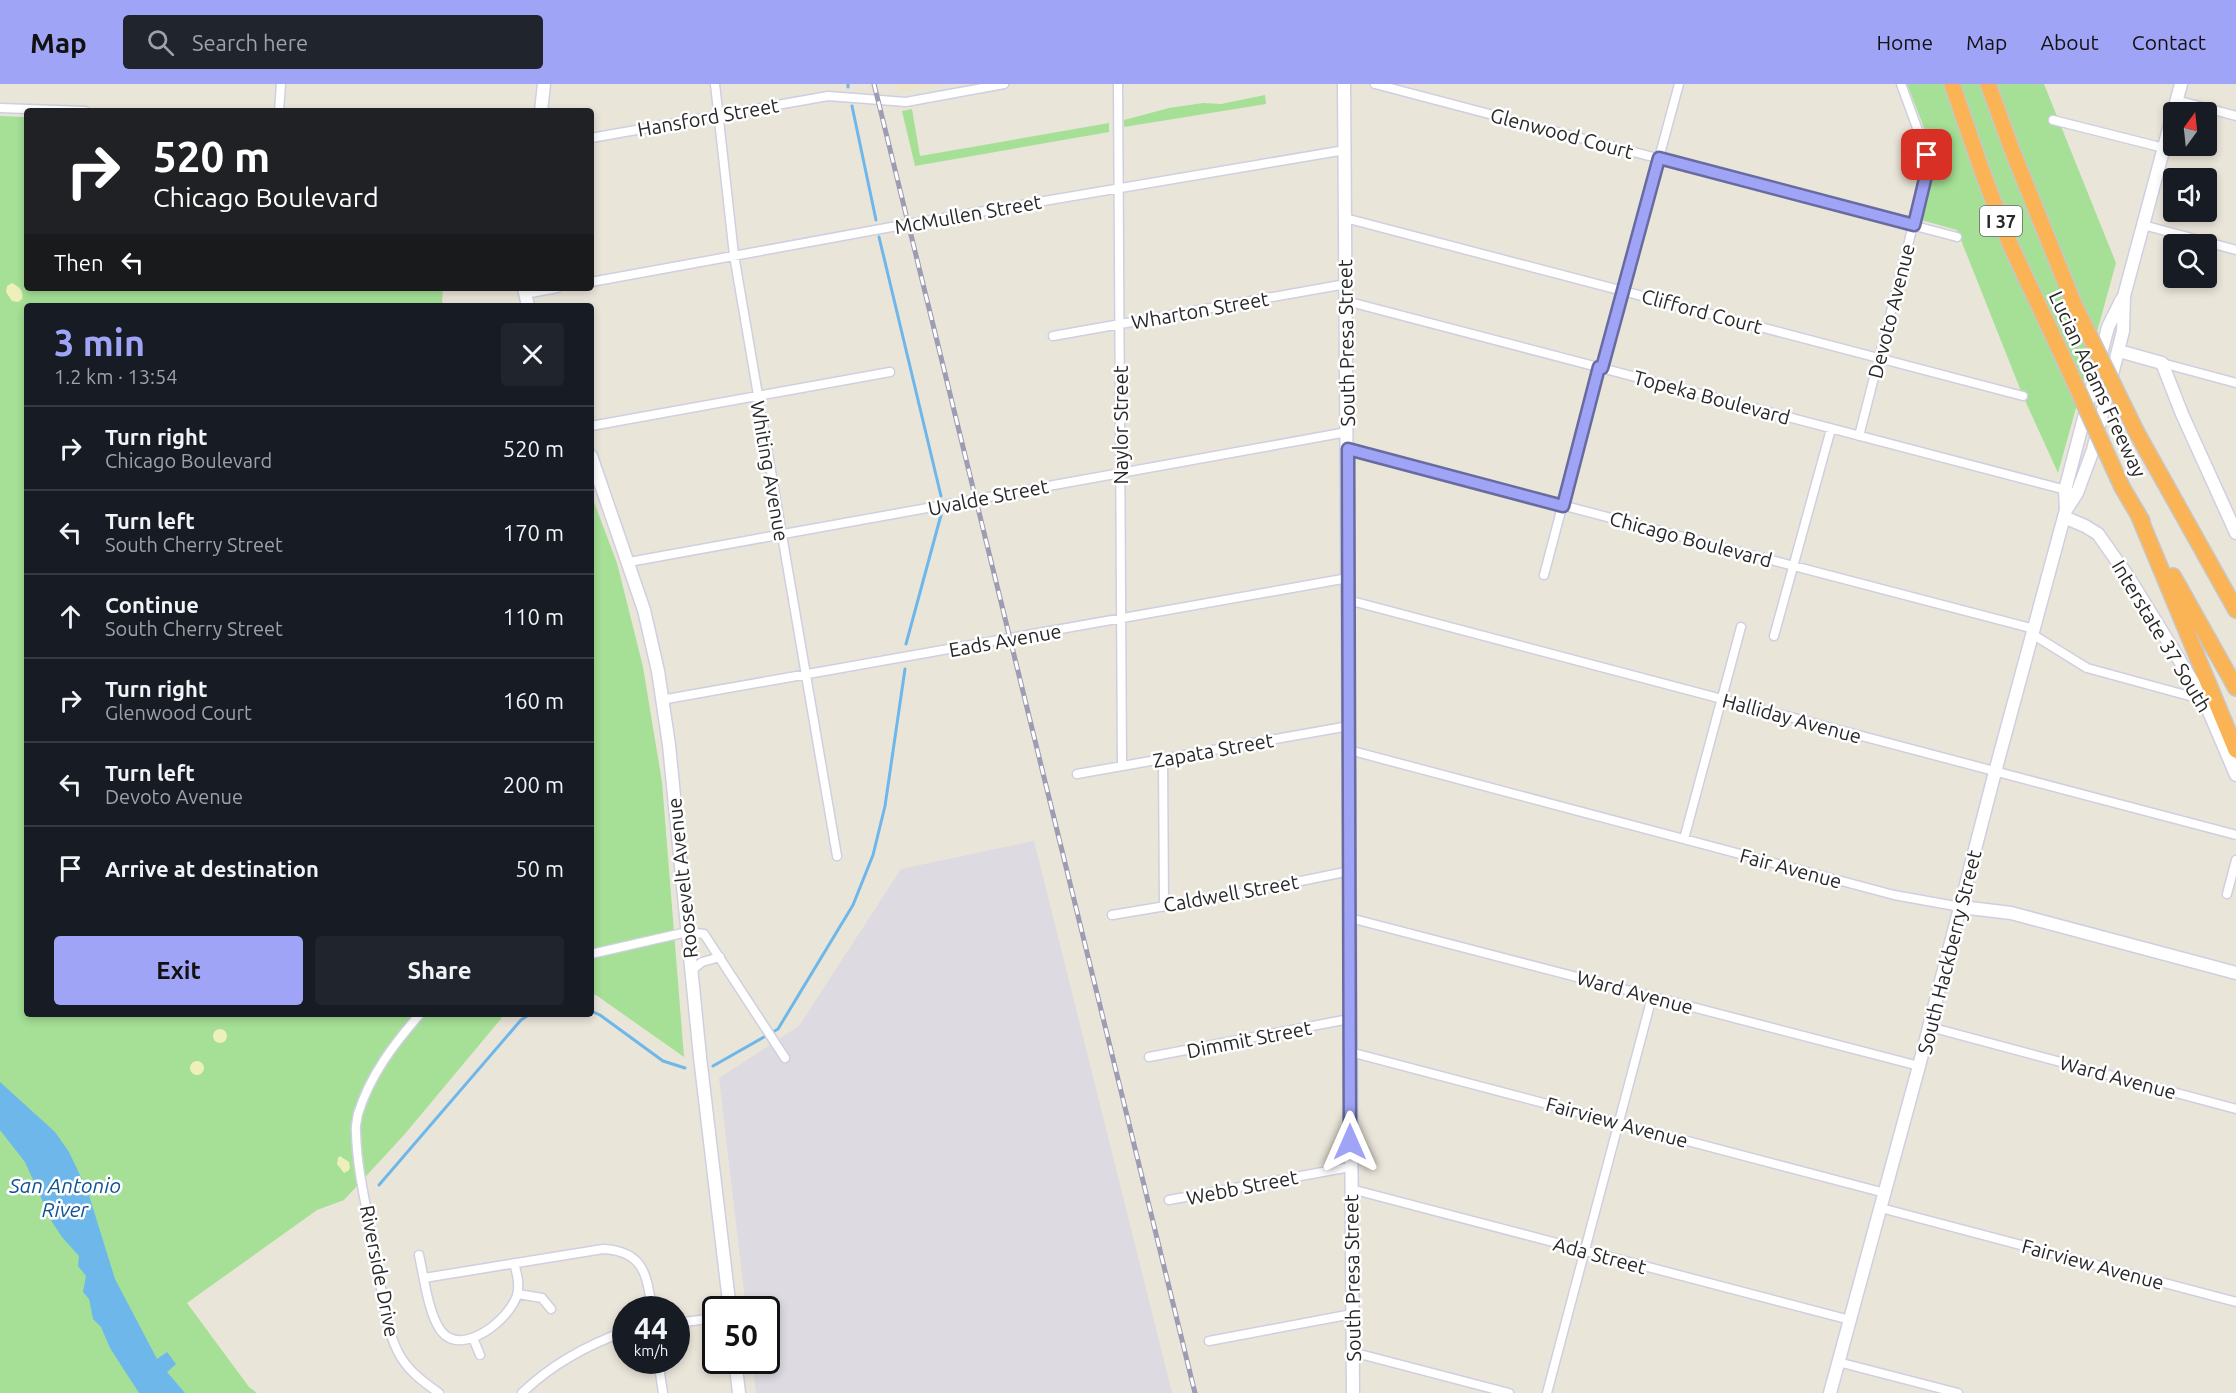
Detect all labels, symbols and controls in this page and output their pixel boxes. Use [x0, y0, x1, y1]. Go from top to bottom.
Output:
search box [123, 15, 543, 69]
icon: search [144, 26, 177, 59]
text: Map [30, 27, 87, 58]
text: Search here [192, 30, 308, 55]
text: Home [1876, 30, 1933, 54]
text: Map [1966, 30, 2007, 54]
text: About [2040, 30, 2099, 54]
text: Contact [2132, 30, 2206, 54]
street label: Hansford Street [635, 93, 781, 141]
north arrow [2163, 102, 2217, 156]
map controls [2163, 102, 2217, 288]
street label: Glenwood Court [1488, 103, 1636, 163]
pin [1901, 129, 1952, 180]
icon: right [54, 132, 132, 210]
text: 520 m [153, 133, 270, 180]
icon: arrive [1910, 138, 1943, 171]
button: sound [2163, 168, 2217, 222]
text: Chicago Boulevard [153, 182, 379, 212]
street label: McMullen Street [893, 190, 1043, 238]
road number: I 37 [1980, 206, 2022, 236]
button: search [2163, 234, 2217, 288]
street label: Devoto Avenue [1863, 241, 1919, 381]
icon: left [116, 246, 149, 279]
text: Then [54, 250, 104, 275]
street label: South Presa Street [1333, 259, 1359, 427]
street label: Clifford Court [1639, 284, 1765, 338]
street label: Wharton Street [1129, 287, 1271, 333]
street label: Lucian Adams Freeway [2045, 287, 2151, 481]
text: 3 min [54, 322, 145, 363]
button: close [501, 323, 564, 386]
text: 1.2 km · 13:54 [54, 365, 178, 388]
street label: Naylor Street [1109, 365, 1132, 485]
street label: Topeka Boulevard [1631, 365, 1793, 429]
street label: Whiting Avenue [746, 399, 794, 543]
text: Turn right [105, 424, 207, 449]
icon: right [54, 432, 87, 465]
text: 520 m [503, 436, 564, 461]
text: Chicago Boulevard [105, 449, 272, 472]
street label: Uvalde Street [926, 474, 1050, 520]
street label: Chicago Boulevard [1607, 506, 1775, 572]
text: Turn left [105, 508, 195, 533]
icon: left [54, 516, 87, 549]
text: 170 m [503, 520, 564, 545]
text: South Cherry Street [105, 533, 283, 556]
street label: Interstate 37 South [2108, 556, 2216, 716]
text: Continue [105, 592, 199, 617]
icon: ahead [54, 600, 87, 633]
text: 110 m [503, 604, 564, 629]
text: South Cherry Street [105, 617, 283, 640]
street label: Eads Avenue [947, 619, 1063, 661]
text: Turn right [105, 676, 207, 701]
icon: right [54, 684, 87, 717]
text: 160 m [503, 688, 564, 713]
street label: Halliday Avenue [1720, 688, 1864, 748]
text: Glenwood Court [105, 701, 252, 724]
street label: Zapata Street [1151, 728, 1275, 772]
text: Turn left [105, 760, 195, 785]
icon: left [54, 768, 87, 801]
text: 200 m [503, 772, 564, 797]
text: Devoto Avenue [105, 785, 243, 808]
street label: Roosevelt Avenue [662, 797, 702, 959]
street label: Fair Avenue [1738, 843, 1844, 893]
street label: South Hackberry Street [1913, 847, 1986, 1056]
icon: arrive [54, 852, 87, 885]
text: Arrive at destination [105, 856, 319, 881]
text: 50 m [515, 856, 564, 881]
street label: Caldwell Street [1162, 870, 1301, 916]
button: Exit [54, 936, 303, 1005]
button: Share [315, 936, 564, 1005]
street label: Ward Avenue [1574, 965, 1696, 1019]
street label: Dimmit Street [1185, 1016, 1313, 1062]
street label: Ward Avenue [2057, 1050, 2179, 1104]
street label: Fairview Avenue [1543, 1092, 1691, 1152]
position arrow [1318, 1110, 1382, 1174]
street label: Webb Street [1184, 1165, 1300, 1209]
water label: San Antonio River [8, 1173, 121, 1221]
street label: South Presa Street [1339, 1194, 1365, 1362]
street label: Riverside Drive [356, 1203, 404, 1339]
street label: Ada Street [1551, 1232, 1649, 1278]
street label: Fairview Avenue [2019, 1234, 2167, 1294]
speed limit sign: 50 [702, 1296, 780, 1374]
text: 44 [634, 1311, 668, 1345]
text: km/h [634, 1342, 668, 1359]

